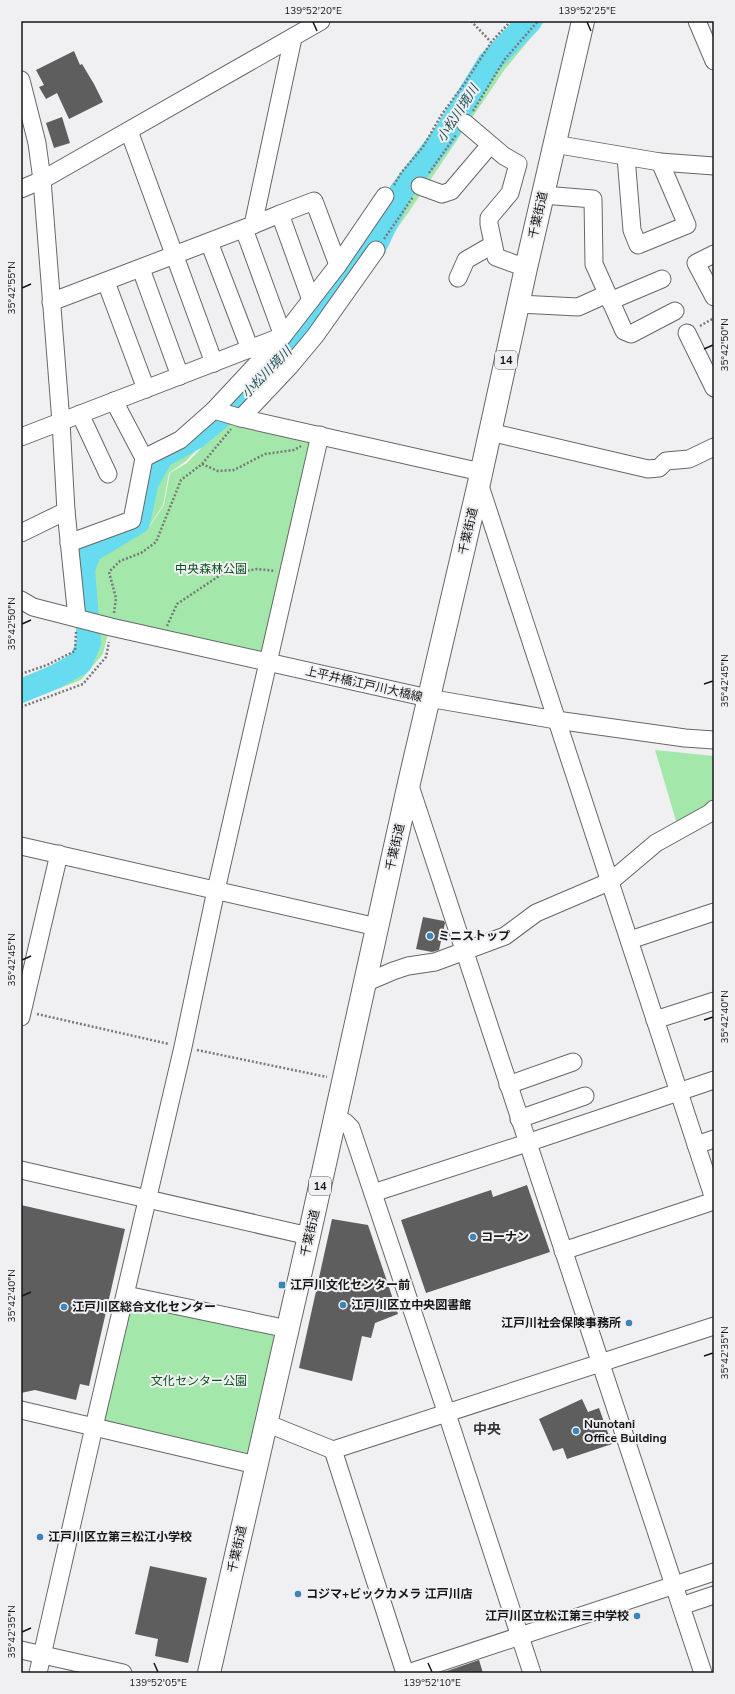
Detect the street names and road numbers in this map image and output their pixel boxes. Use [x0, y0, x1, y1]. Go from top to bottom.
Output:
street label: 千葉街道 [525, 190, 551, 240]
road number: 14 [495, 351, 517, 369]
street label: 千葉街道 [455, 506, 481, 556]
street label: 上平井橋江戸川大橋線 [304, 663, 424, 705]
street label: 千葉街道 [382, 822, 408, 872]
road number: 14 [309, 1177, 331, 1195]
street label: 千葉街道 [297, 1208, 323, 1258]
street label: 千葉街道 [224, 1524, 250, 1574]

